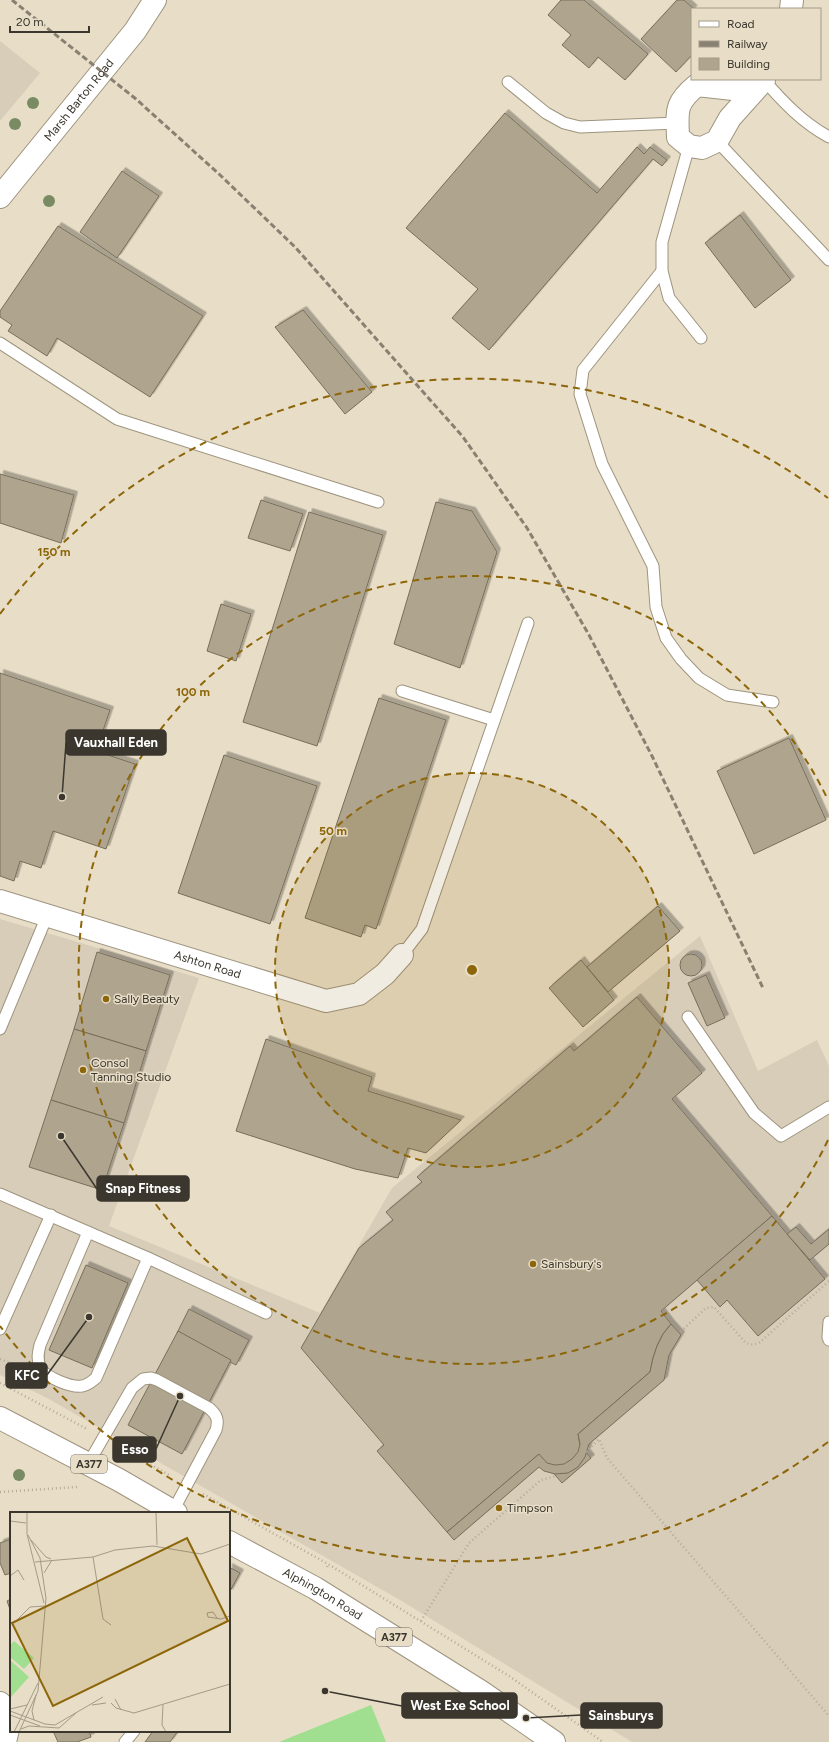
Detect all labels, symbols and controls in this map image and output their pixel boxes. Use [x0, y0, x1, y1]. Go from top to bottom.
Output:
scale bar [10, 8, 89, 34]
legend [691, 8, 821, 80]
text: 20 m [16, 15, 44, 29]
text: Road [727, 17, 755, 31]
text: Railway [727, 37, 768, 51]
street label: Marsh Barton Road [41, 56, 116, 144]
text: Building [727, 57, 770, 71]
text: 150 m [37, 545, 71, 559]
text: 100 m [176, 685, 210, 699]
callout: Vauxhall Eden [66, 730, 166, 755]
text: Vauxhall Eden [74, 735, 158, 750]
text: 50 m [319, 824, 347, 838]
street label: Ashton Road [172, 948, 243, 981]
centre of rings [465, 963, 479, 977]
place label: Sally Beauty [114, 992, 180, 1006]
marker: Sally Beauty [101, 994, 111, 1004]
place label: Consol Tanning Studio [91, 1056, 171, 1084]
marker: Consol Tanning Studio [78, 1065, 88, 1075]
callout: Snap Fitness [97, 1176, 189, 1201]
text: Snap Fitness [105, 1181, 181, 1196]
place label: Sainsbury's [541, 1257, 602, 1271]
marker: Sainsbury's [528, 1259, 538, 1269]
callout: KFC [6, 1363, 47, 1388]
text: KFC [14, 1368, 40, 1383]
callout: Esso [113, 1437, 156, 1462]
text: Esso [121, 1442, 149, 1457]
road number: A377 [71, 1455, 107, 1473]
place label: Timpson [507, 1501, 553, 1515]
marker: Timpson [494, 1503, 504, 1513]
inset map [10, 1512, 230, 1732]
street label: Alphington Road [280, 1565, 365, 1623]
road number: A377 [376, 1628, 412, 1646]
callout: West Exe School [402, 1693, 517, 1718]
text: West Exe School [410, 1698, 510, 1713]
callout: Sainsburys [581, 1703, 662, 1728]
text: Sainsburys [588, 1708, 654, 1723]

